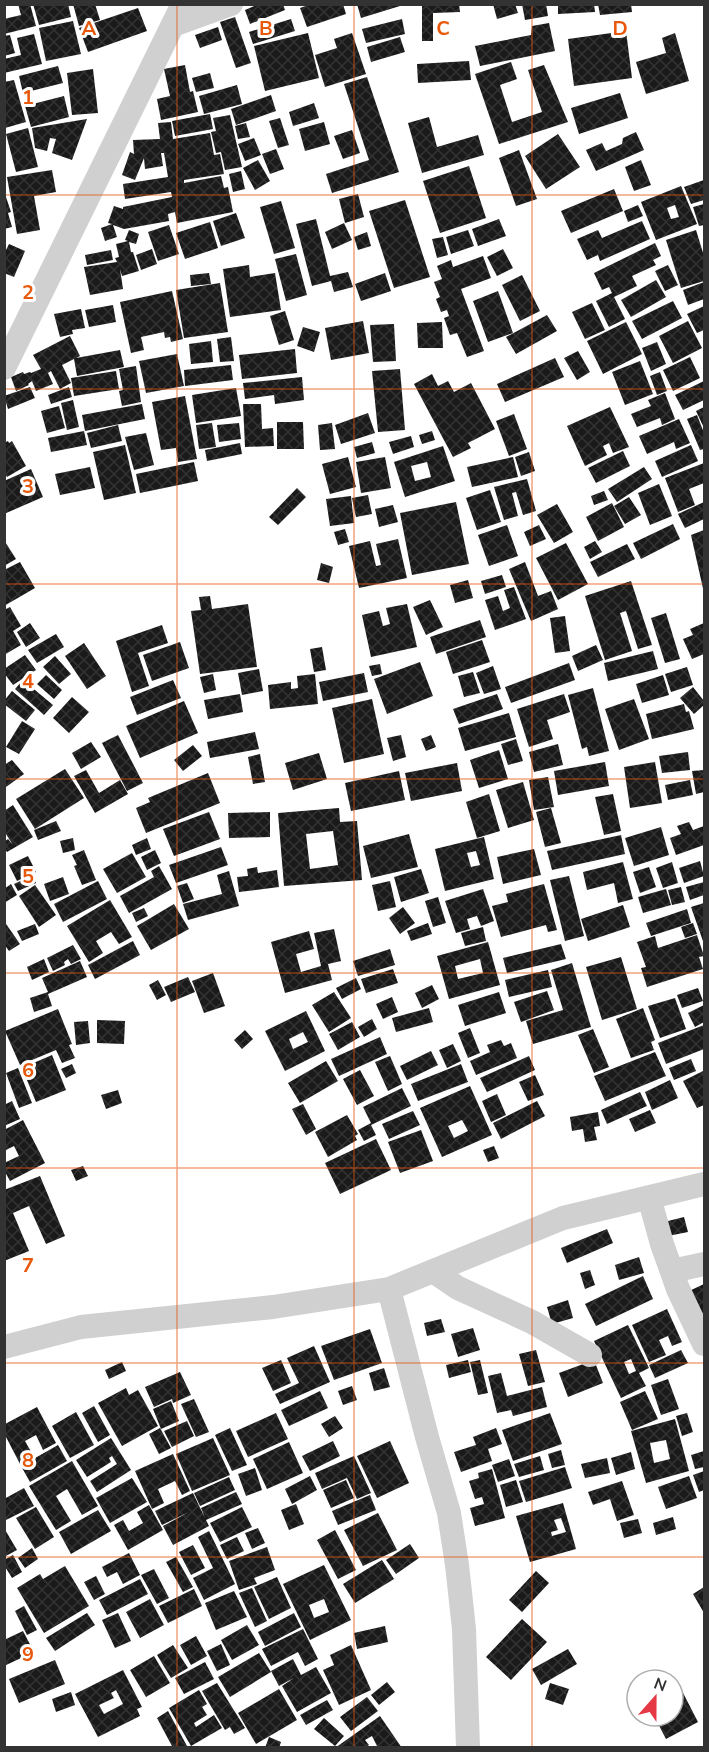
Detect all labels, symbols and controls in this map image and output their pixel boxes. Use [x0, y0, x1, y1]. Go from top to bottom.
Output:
text: A [82, 15, 97, 42]
text: B [259, 15, 273, 42]
text: C [436, 15, 450, 42]
text: D [612, 15, 628, 42]
text: 1 [22, 84, 34, 111]
text: 2 [22, 279, 34, 306]
text: 3 [22, 473, 34, 500]
text: 4 [22, 668, 34, 695]
text: 5 [22, 863, 34, 890]
text: 6 [22, 1057, 34, 1084]
text: 7 [22, 1252, 34, 1279]
text: 8 [22, 1447, 34, 1474]
text: 9 [22, 1641, 34, 1668]
north arrow [625, 1668, 685, 1728]
text: N [650, 1673, 670, 1697]

